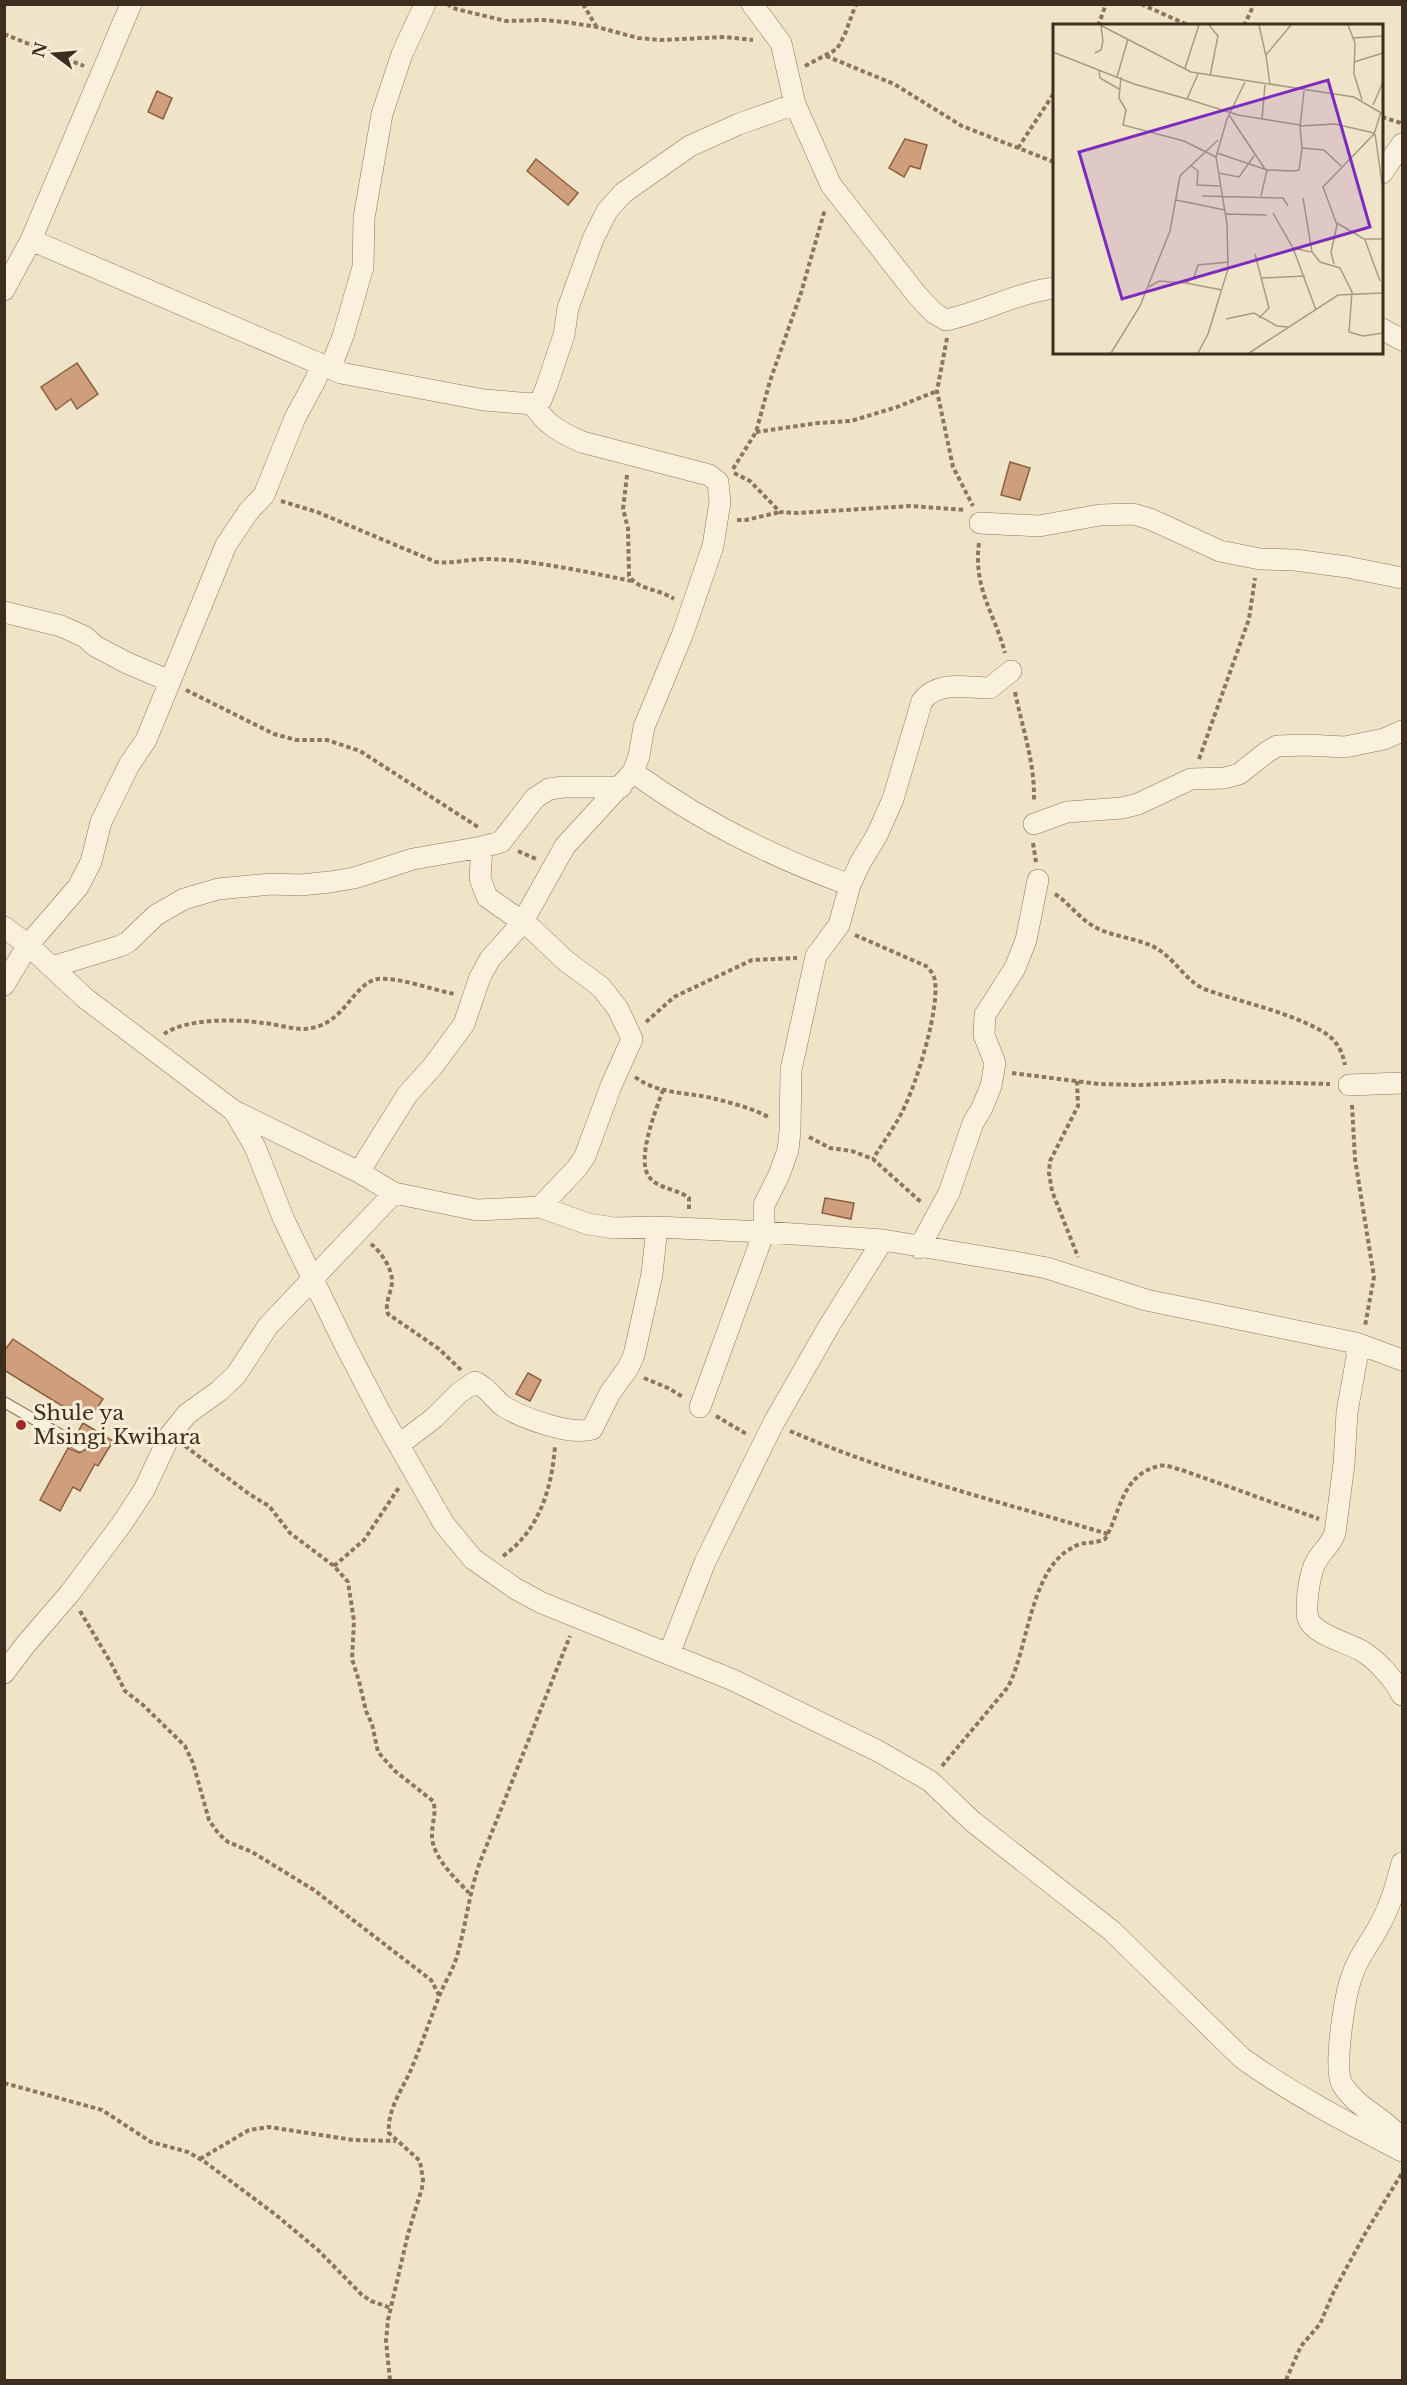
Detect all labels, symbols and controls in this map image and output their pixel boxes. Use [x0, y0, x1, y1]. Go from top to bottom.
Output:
north arrow [24, 24, 84, 84]
inset map [1053, 24, 1383, 354]
text: N [28, 40, 51, 60]
place label: Shule ya Msingi Kwihara [33, 1400, 201, 1450]
marker: Shule ya Msingi Kwihara [14, 1418, 28, 1432]

